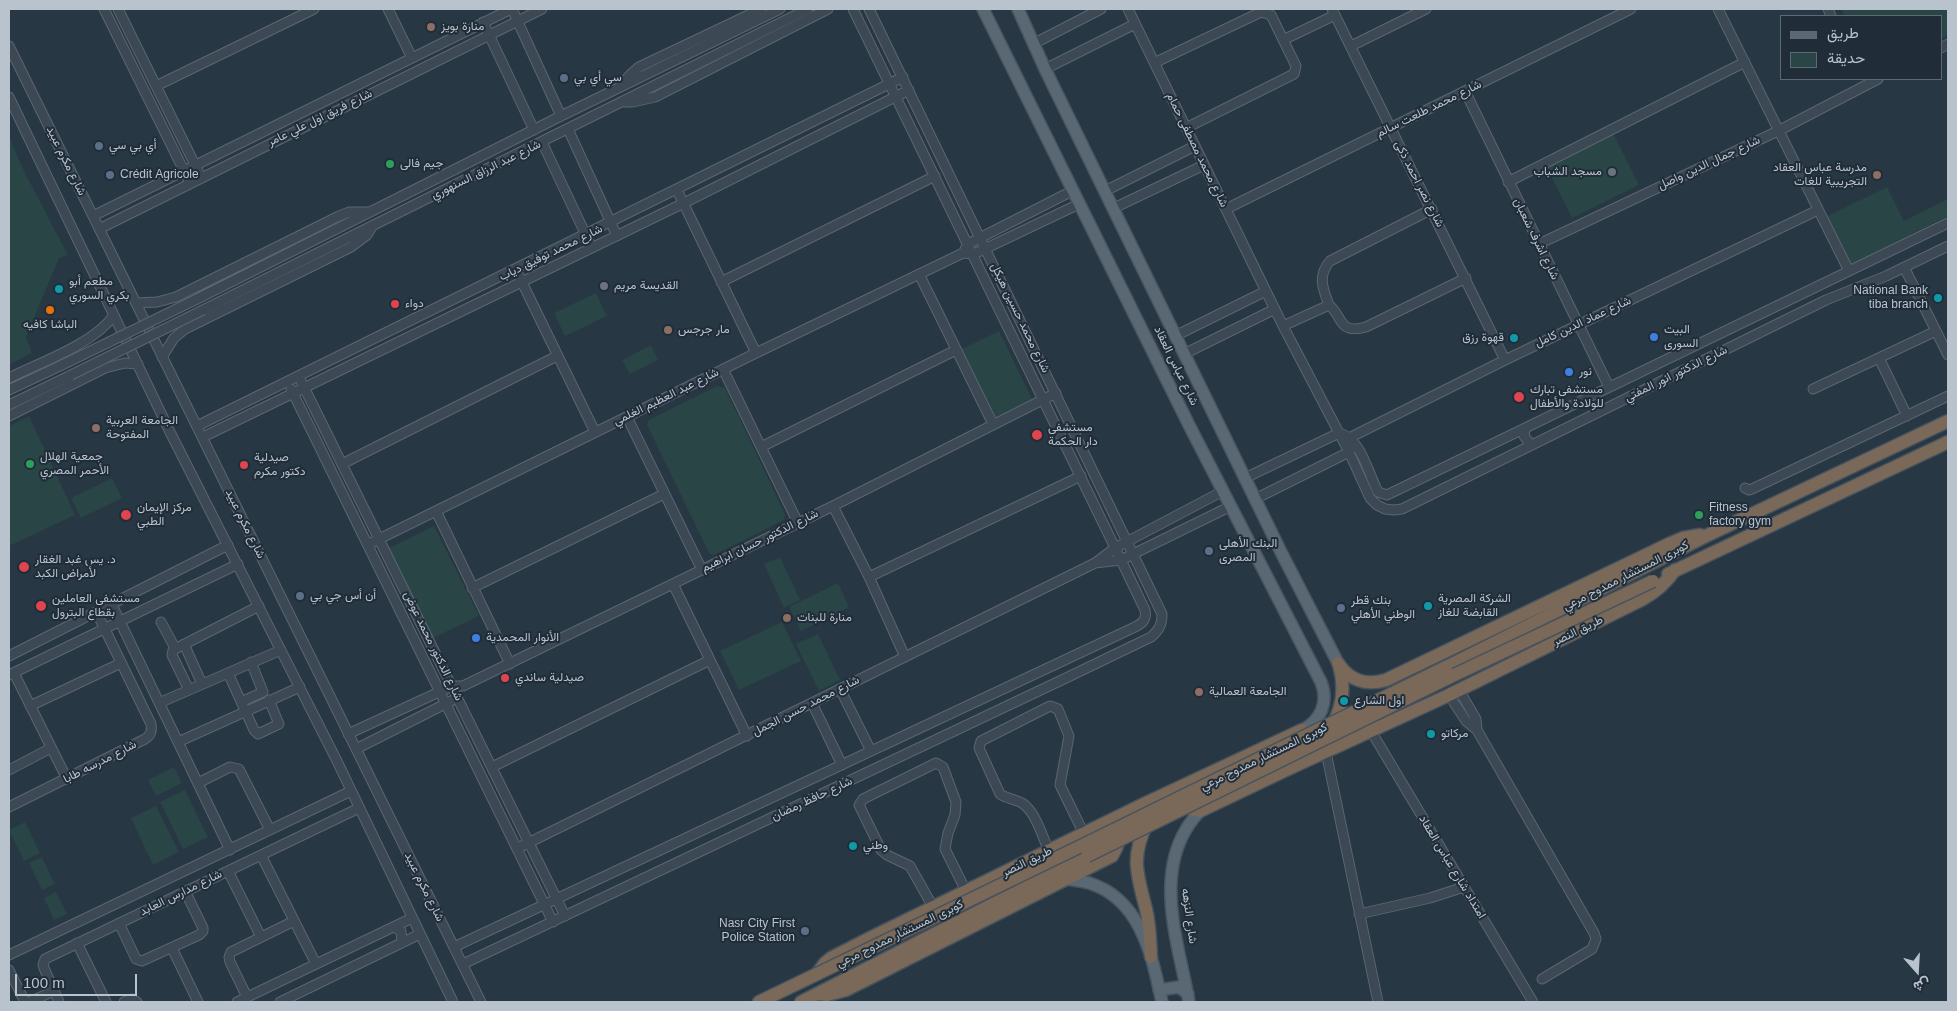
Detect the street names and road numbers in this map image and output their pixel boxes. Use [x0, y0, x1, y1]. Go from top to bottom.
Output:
street label: شارع محمد طلعت سالم [1374, 77, 1484, 141]
street label: شارع فريق اول علي عامر [265, 86, 375, 150]
street label: شارع محمد مصطفى حمام [1163, 90, 1231, 210]
street label: شارع مكرم عبيد [43, 124, 89, 198]
street label: شارع جمال الدين واصل [1655, 133, 1763, 193]
street label: شارع عبد الرزاق السنهوري [429, 137, 543, 203]
street label: شارع نصر احمد ذكى [1391, 138, 1447, 230]
street label: شارع اشرف شعبان [1510, 196, 1562, 282]
street label: شارع محمد توفيق دياب [497, 222, 605, 284]
street label: شارع محمد حسين هيكل [987, 261, 1053, 375]
street label: شارع عماد الدين كامل [1533, 293, 1633, 351]
street label: شارع عباس العقاد [1151, 324, 1201, 408]
street label: شارع الدكتور انور المفتي [1622, 343, 1730, 405]
street label: شارع عبد العظيم الغلمي [611, 365, 721, 429]
street label: شارع مكرم عبيد [222, 487, 268, 561]
street label: شارع الدكتور حسان ابراهيم [699, 506, 821, 576]
street label: كوبرى المستشار ممدوح مرعي [1561, 538, 1691, 614]
street label: شارع الدكتور محمد عوض [400, 589, 466, 703]
street label: طريق النصر [1551, 613, 1605, 649]
street label: شارع محمد حسن الجمل [750, 673, 862, 739]
street label: كوبرى المستشار ممدوح مرعي [1198, 720, 1330, 794]
street label: شارع مدرسه طابا [61, 737, 139, 787]
street label: شارع حافظ رمضان [769, 774, 855, 824]
street label: امتداد شارع عباس العقاد [1415, 813, 1489, 921]
street label: طريق النصر [1000, 844, 1054, 880]
street label: شارع مكرم عبيد [401, 850, 447, 924]
street label: شارع مدارس العابد [137, 867, 225, 919]
street label: شارع النزهه [1178, 887, 1200, 945]
street label: كوبرى المستشار ممدوح مرعي [834, 897, 966, 971]

